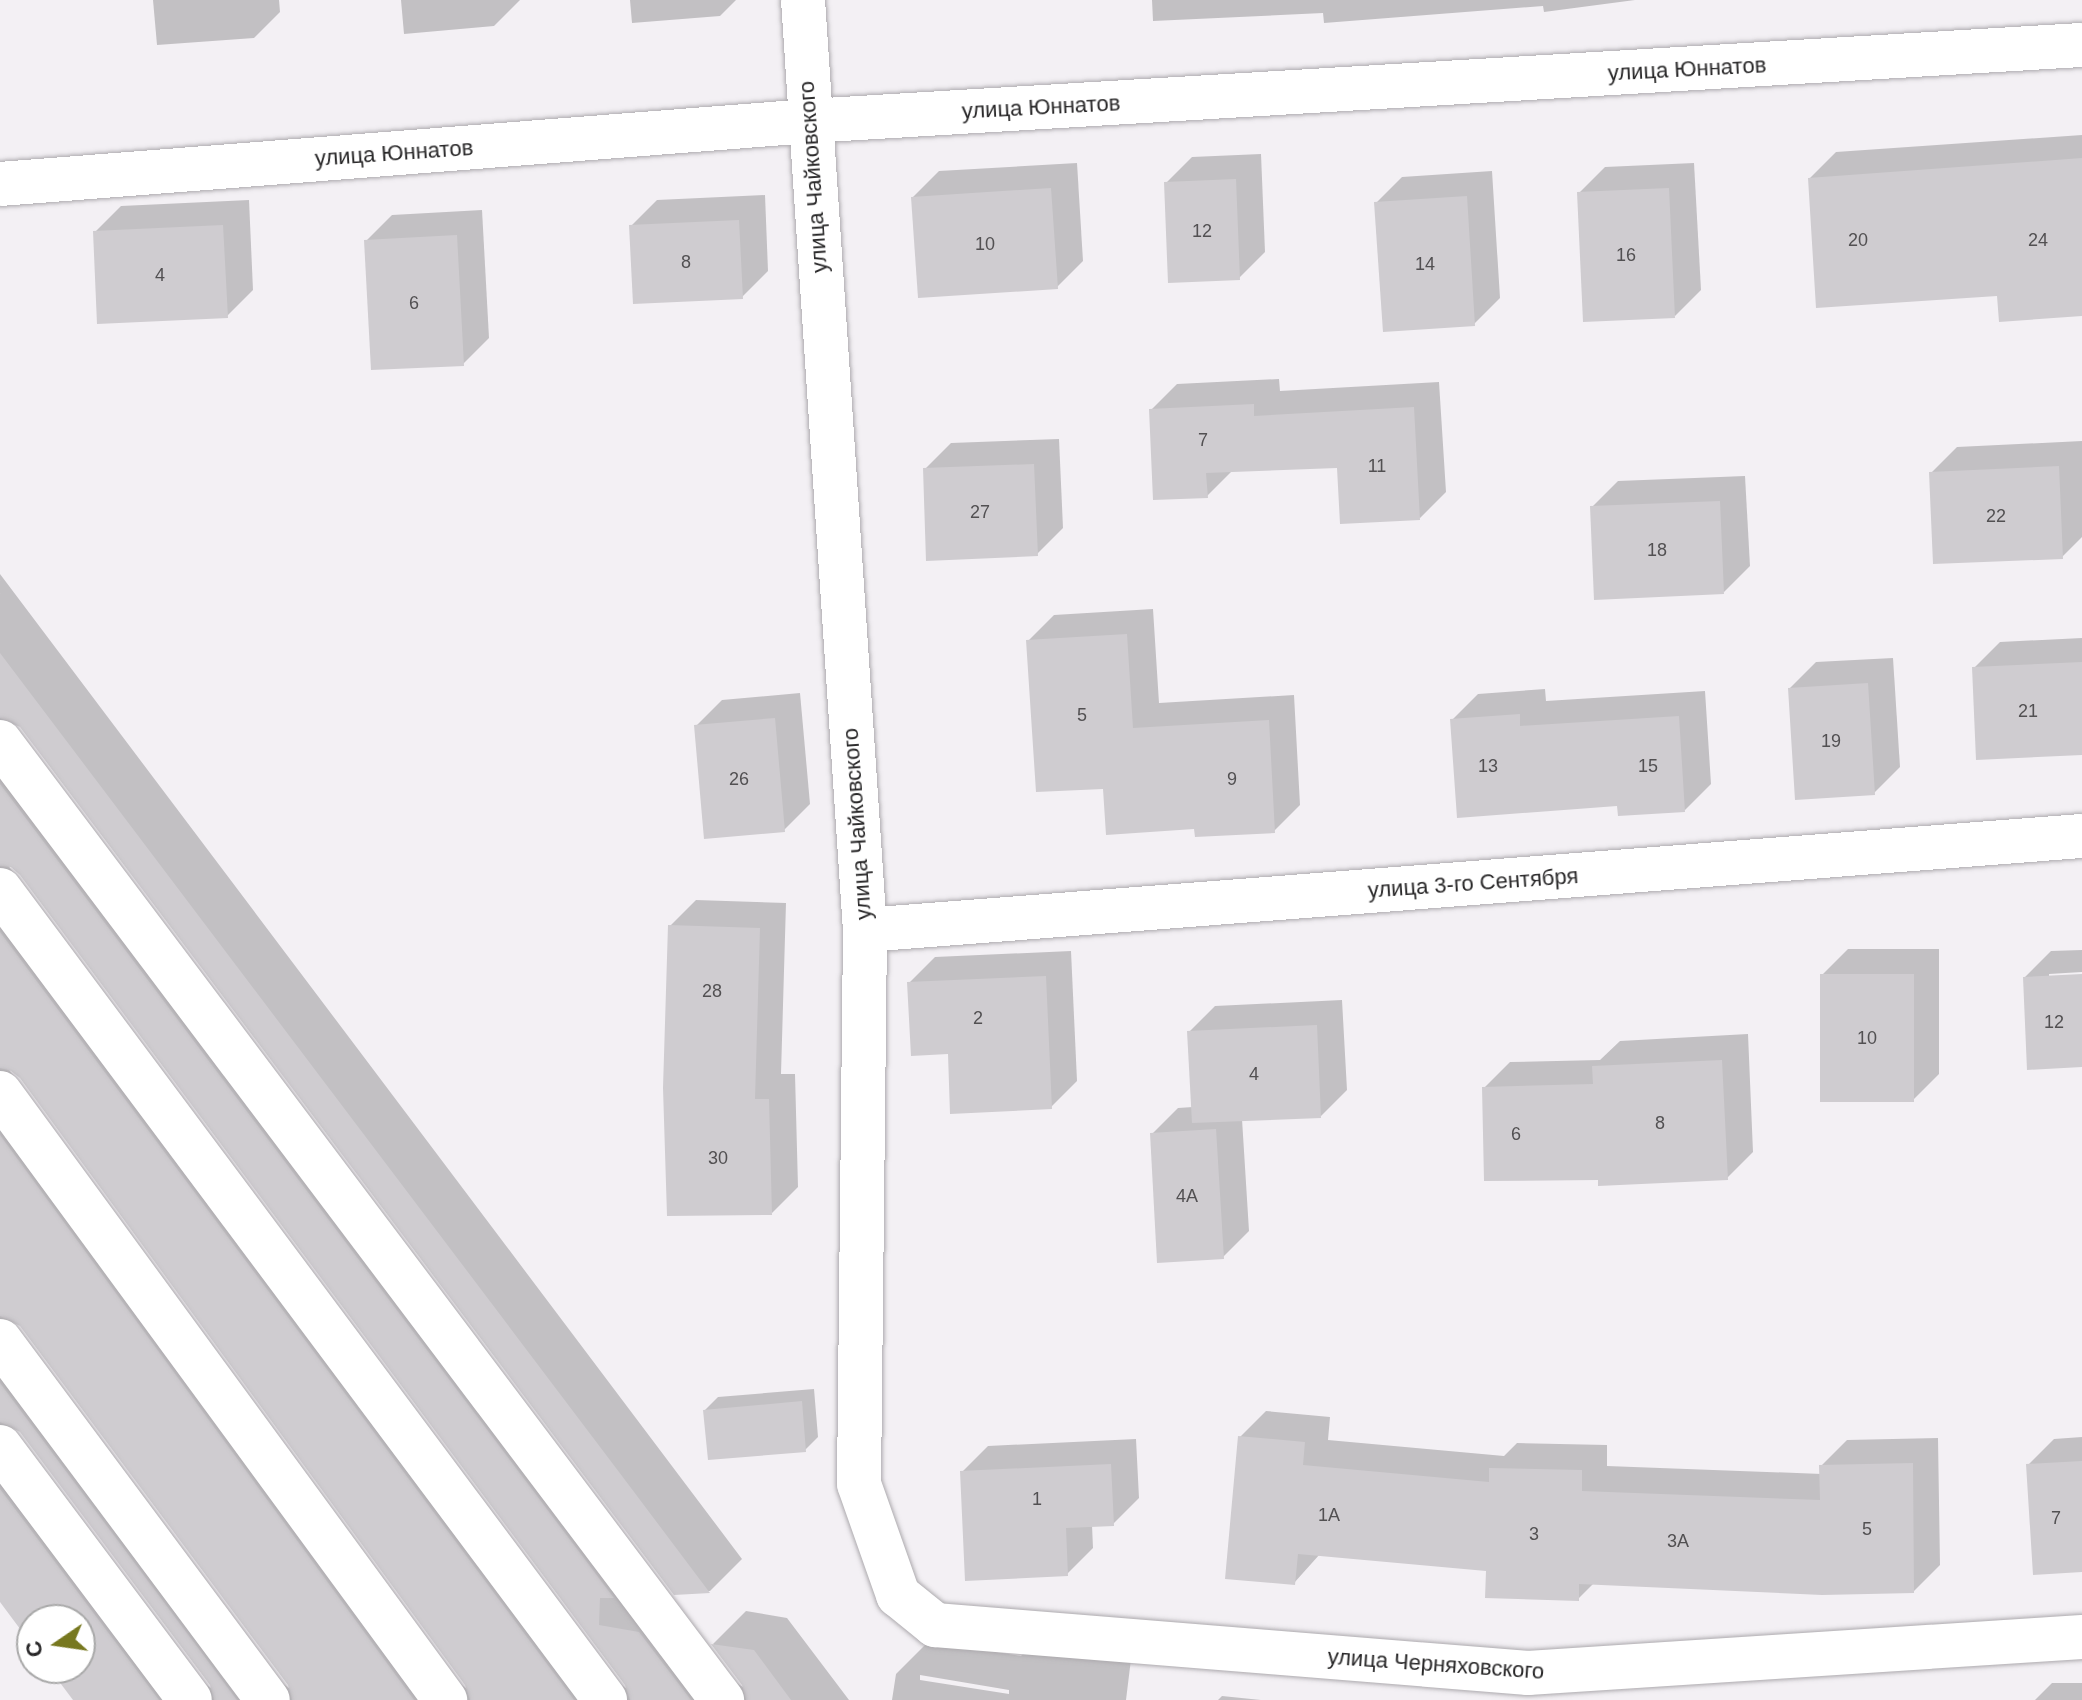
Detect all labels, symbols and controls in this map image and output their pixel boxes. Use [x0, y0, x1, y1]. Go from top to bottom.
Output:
street label: улица Юннатов [1607, 52, 1767, 86]
street label: улица Чайковского [793, 80, 833, 274]
street label: улица Юннатов [961, 90, 1121, 124]
street label: улица Юннатов [314, 134, 474, 172]
house number: 12 [1192, 220, 1212, 242]
house number: 20 [1848, 229, 1868, 251]
house number: 24 [2028, 229, 2048, 251]
house number: 10 [975, 233, 995, 255]
house number: 16 [1616, 244, 1636, 266]
house number: 8 [681, 251, 691, 273]
house number: 14 [1415, 253, 1435, 275]
house number: 4 [155, 264, 165, 286]
house number: 6 [409, 292, 419, 314]
house number: 7 [1198, 429, 1208, 451]
house number: 11 [1368, 455, 1386, 477]
house number: 27 [970, 501, 990, 523]
house number: 22 [1986, 505, 2006, 527]
house number: 18 [1647, 539, 1667, 561]
house number: 21 [2018, 700, 2038, 722]
house number: 5 [1077, 704, 1087, 726]
street label: улица Чайковского [837, 727, 877, 921]
house number: 19 [1821, 730, 1841, 752]
house number: 13 [1478, 755, 1498, 777]
house number: 15 [1638, 755, 1658, 777]
house number: 26 [729, 768, 749, 790]
house number: 9 [1227, 768, 1237, 790]
street label: улица 3-го Сентября [1367, 862, 1579, 904]
house number: 28 [702, 980, 722, 1002]
house number: 2 [973, 1007, 983, 1029]
house number: 12 [2044, 1011, 2064, 1033]
house number: 10 [1857, 1027, 1877, 1049]
house number: 4 [1249, 1063, 1259, 1085]
house number: 8 [1655, 1112, 1665, 1134]
house number: 6 [1511, 1123, 1521, 1145]
house number: 30 [708, 1147, 728, 1169]
house number: 4А [1176, 1185, 1198, 1207]
house number: 1 [1032, 1488, 1042, 1510]
house number: 1А [1318, 1504, 1340, 1526]
house number: 7 [2051, 1507, 2061, 1529]
house number: 5 [1862, 1518, 1872, 1540]
house number: 3 [1529, 1523, 1539, 1545]
house number: 3А [1667, 1530, 1689, 1552]
north arrow [16, 1604, 96, 1684]
text: С [20, 1639, 48, 1660]
street label: улица Черняховского [1327, 1643, 1545, 1685]

